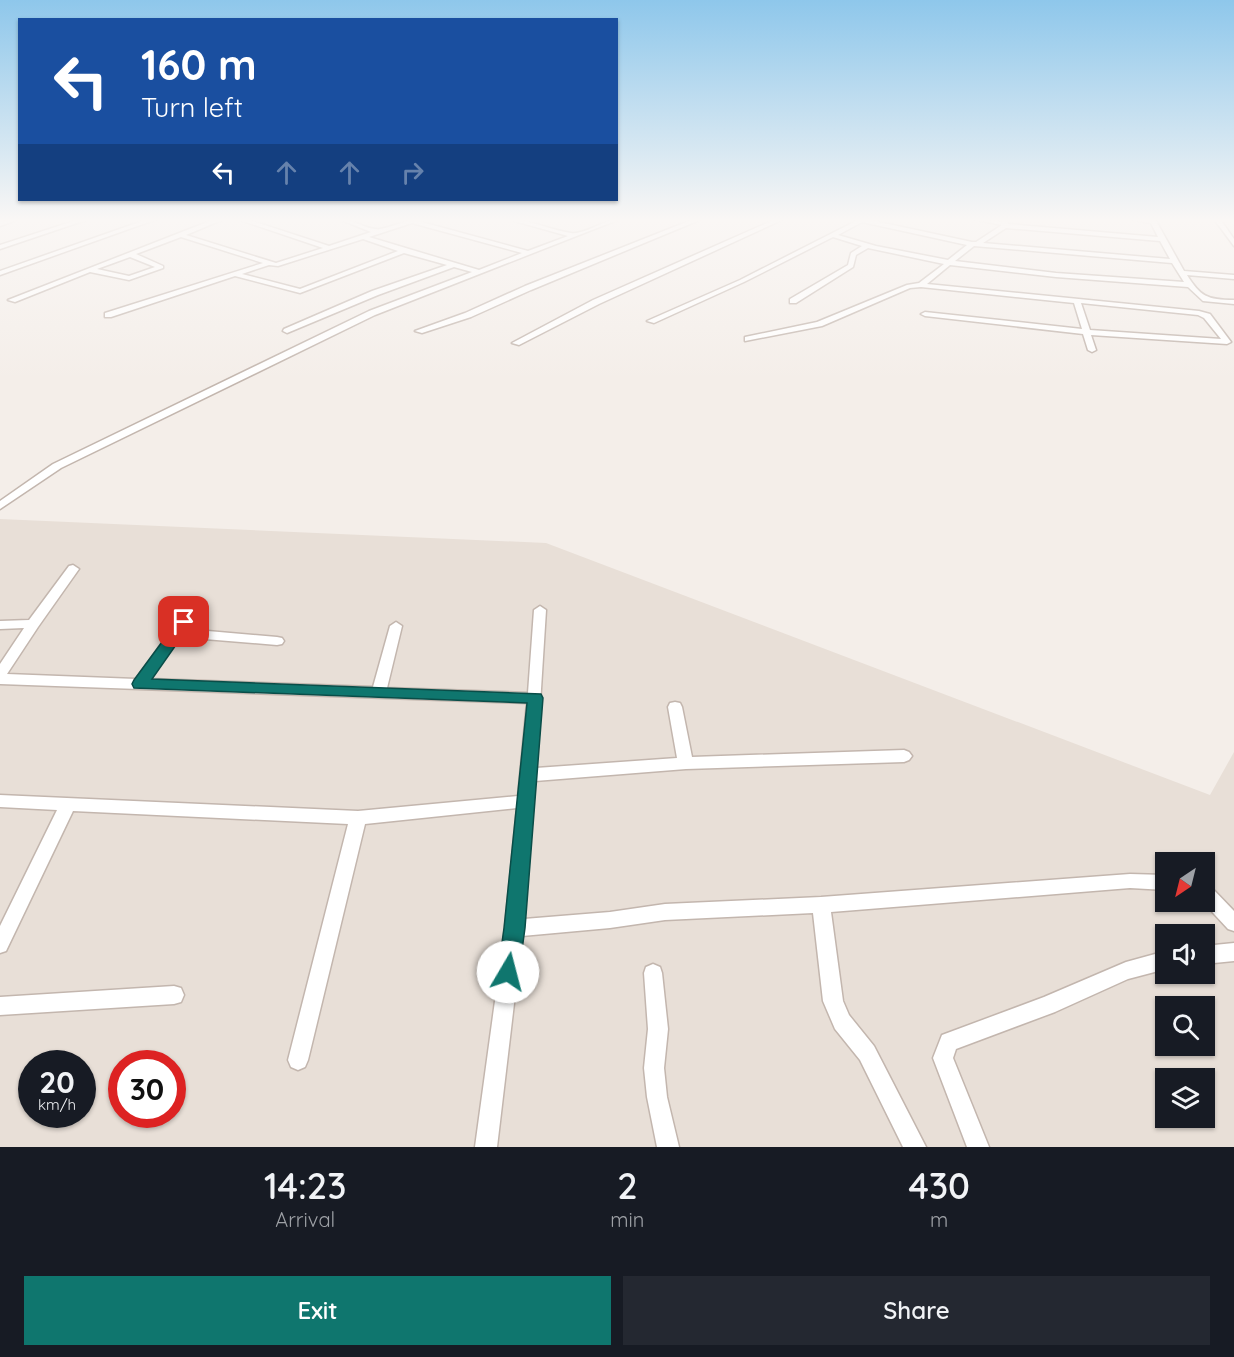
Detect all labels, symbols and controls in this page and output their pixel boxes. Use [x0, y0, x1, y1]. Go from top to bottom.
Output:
text: 160 m [141, 38, 257, 91]
icon: left [42, 42, 120, 120]
text: Turn left [141, 90, 243, 124]
icon: left [207, 156, 240, 189]
icon: ahead [270, 156, 303, 189]
icon: ahead [333, 156, 366, 189]
icon: right [396, 156, 429, 189]
pin [158, 596, 209, 647]
icon: arrive [167, 605, 200, 638]
north arrow [1155, 852, 1215, 912]
map controls [1155, 852, 1215, 1128]
button: sound [1155, 924, 1215, 984]
position arrow [476, 940, 540, 1004]
button: search [1155, 996, 1215, 1056]
speed limit sign: 30 [108, 1050, 186, 1128]
text: 20 [39, 1063, 75, 1101]
button: layers [1155, 1068, 1215, 1128]
text: km/h [38, 1095, 76, 1114]
text: 14:23 [264, 1163, 346, 1208]
text: 2 [617, 1163, 638, 1208]
text: 430 [908, 1163, 970, 1208]
text: Arrival [275, 1207, 335, 1232]
text: min [610, 1207, 644, 1232]
text: m [930, 1207, 948, 1232]
button: Exit [24, 1276, 611, 1345]
button: Share [623, 1276, 1210, 1345]

